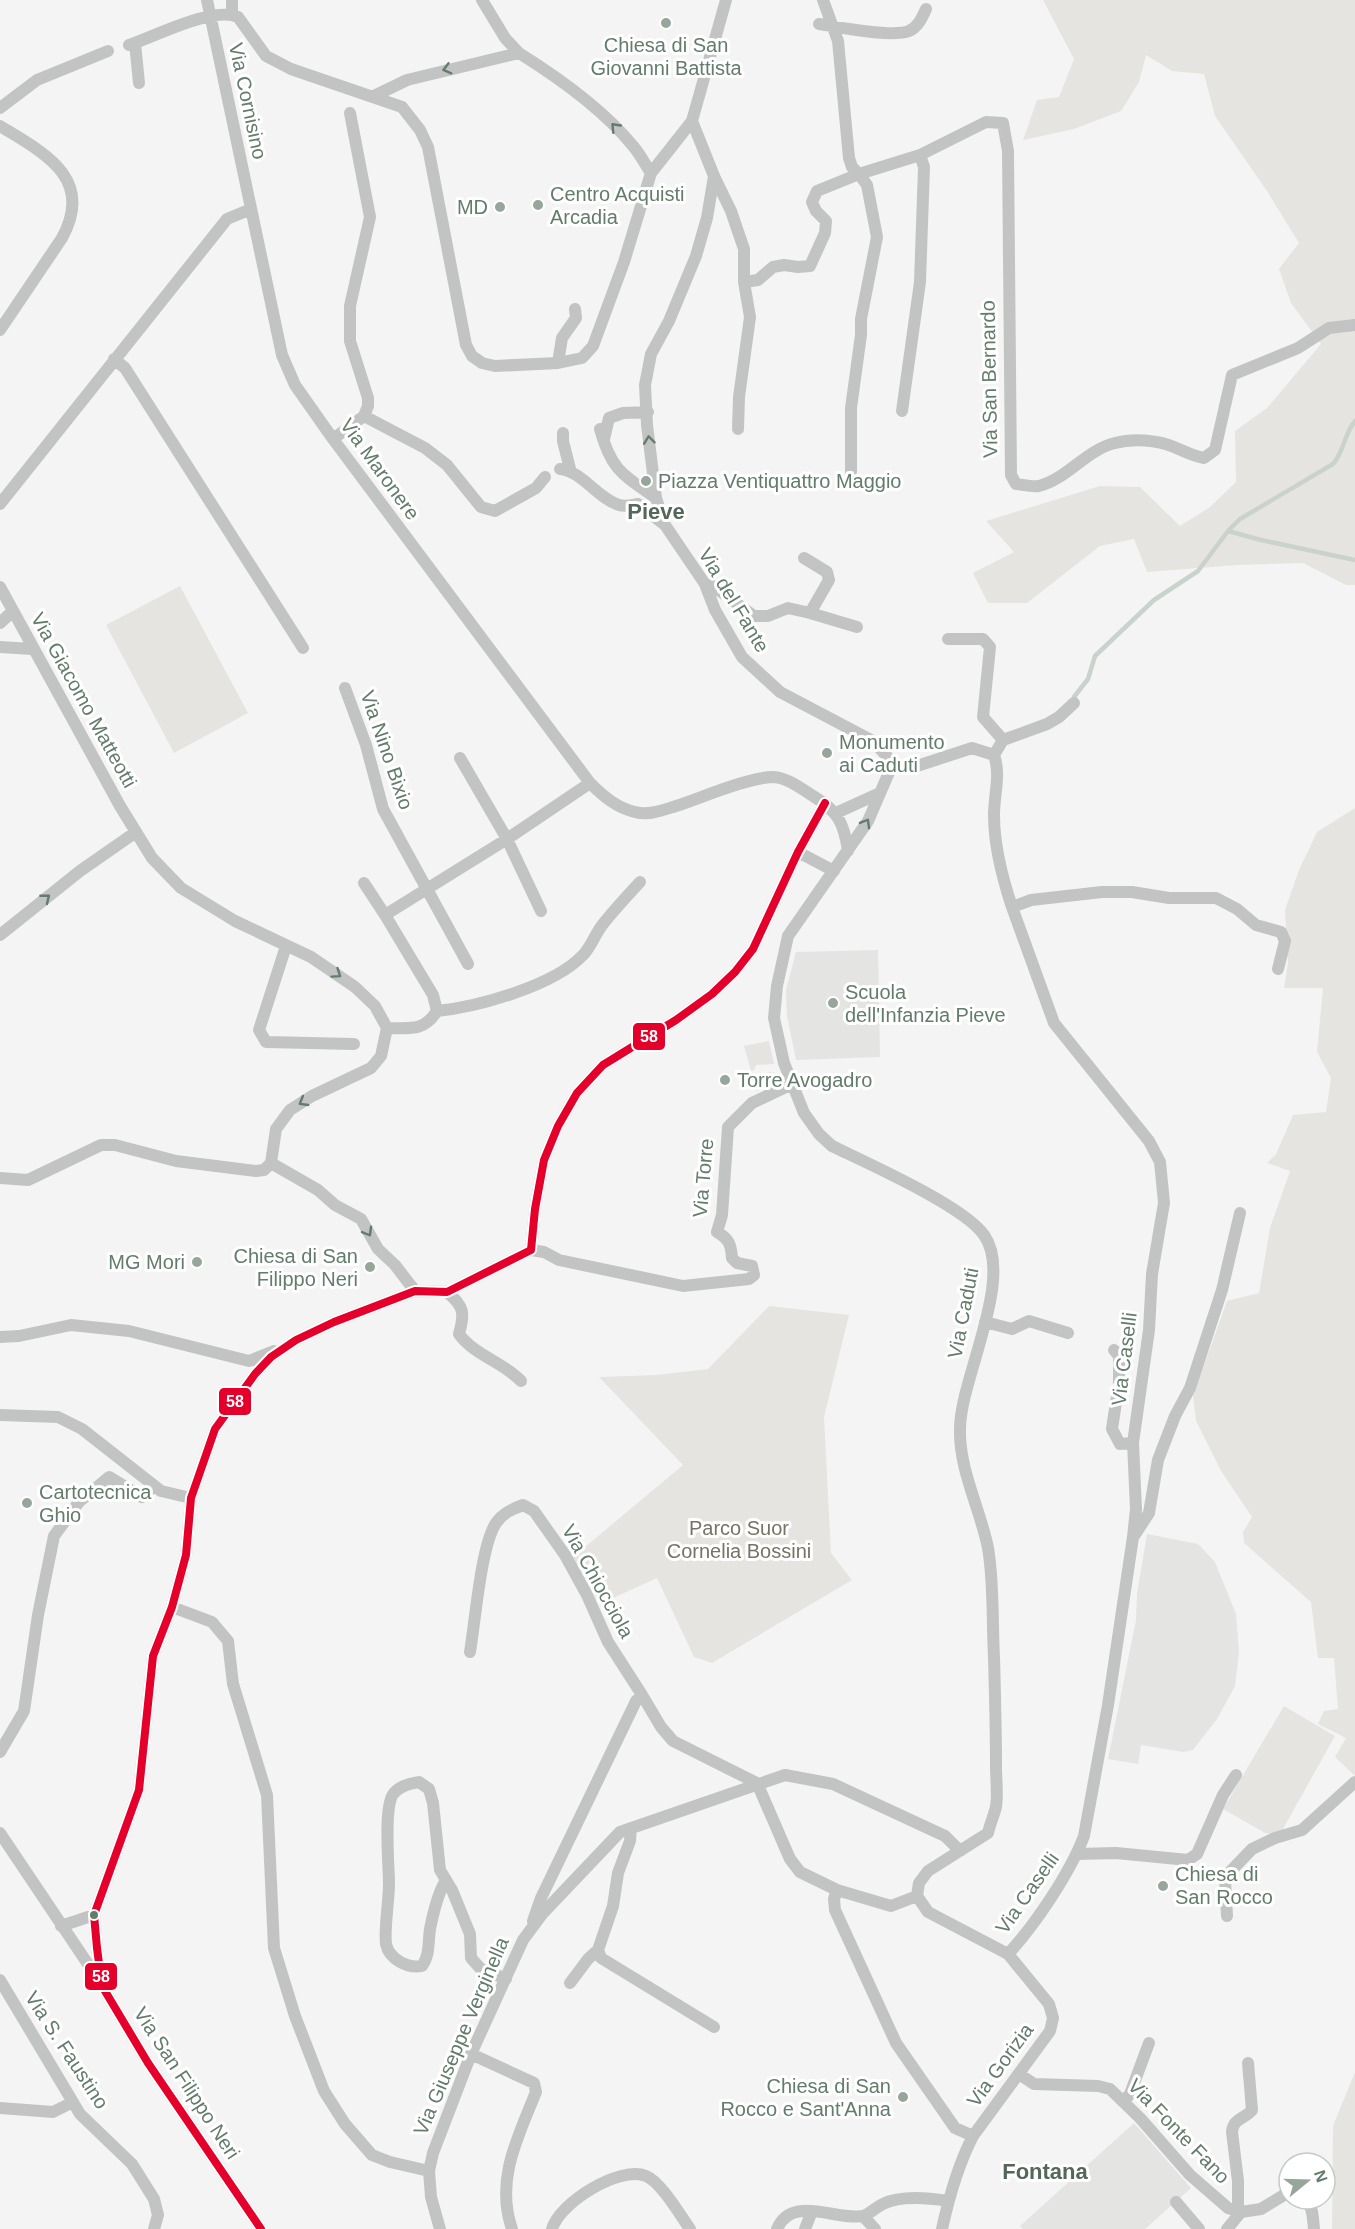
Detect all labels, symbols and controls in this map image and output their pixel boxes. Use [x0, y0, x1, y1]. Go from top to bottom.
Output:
marker: Chiesa di San Giovanni Battista [659, 16, 673, 30]
place label: Chiesa di San Giovanni Battista [590, 34, 742, 79]
street label: Via Cornisino [225, 41, 271, 161]
one-way arrow [442, 62, 452, 75]
one-way arrow [611, 124, 622, 135]
place label: Centro Acquisti Arcadia [550, 183, 685, 228]
place label: MD [457, 196, 488, 218]
marker: Centro Acquisti Arcadia [531, 198, 545, 212]
marker: MD [493, 200, 507, 214]
street label: Via San Bernardo [977, 300, 1001, 458]
street label: Via Maronere [336, 414, 424, 524]
one-way arrow [643, 435, 656, 445]
place label: Piazza Ventiquattro Maggio [658, 470, 902, 492]
marker: Piazza Ventiquattro Maggio [639, 474, 653, 488]
district label: Pieve [627, 499, 685, 524]
street label: Via del Fante [694, 544, 774, 656]
street label: Via Giacomo Matteotti [27, 609, 141, 791]
street label: Via Nino Bixio [356, 688, 418, 812]
place label: Monumento ai Caduti [839, 731, 945, 776]
marker: Monumento ai Caduti [820, 746, 834, 760]
one-way arrow [858, 819, 870, 829]
one-way arrow [39, 895, 50, 906]
one-way arrow [330, 967, 341, 978]
place label: Scuola dell'Infanzia Pieve [845, 981, 1006, 1026]
marker: Scuola dell'Infanzia Pieve [826, 996, 840, 1010]
line badge: 58 [632, 1022, 666, 1051]
text: 58 [640, 1028, 658, 1045]
place label: Torre Avogadro [737, 1069, 872, 1091]
marker: Torre Avogadro [718, 1073, 732, 1087]
one-way arrow [299, 1094, 309, 1106]
street label: Via Torre [689, 1138, 717, 1218]
one-way arrow [361, 1226, 372, 1236]
place label: Chiesa di San Filippo Neri [233, 1245, 358, 1290]
place label: MG Mori [108, 1251, 185, 1273]
marker: MG Mori [190, 1255, 204, 1269]
marker: Chiesa di San Filippo Neri [363, 1260, 377, 1274]
street label: Via Caduti [943, 1266, 983, 1360]
street label: Via Caselli [1107, 1311, 1141, 1407]
line badge: 58 [218, 1387, 252, 1416]
text: 58 [226, 1393, 244, 1410]
place label: Cartotecnica Ghio [39, 1481, 152, 1526]
marker: Cartotecnica Ghio [20, 1496, 34, 1510]
park label: Parco Suor Cornelia Bossini [667, 1517, 811, 1562]
street label: Via Chiocciola [558, 1520, 639, 1642]
street label: Via Caselli [991, 1848, 1063, 1938]
place label: Chiesa di San Rocco [1175, 1863, 1273, 1908]
marker: Chiesa di San Rocco [1156, 1879, 1170, 1893]
unlabelled marker [88, 1909, 100, 1921]
street label: Via Giuseppe Verginella [409, 1933, 513, 2138]
line badge: 58 [84, 1962, 118, 1991]
text: 58 [92, 1968, 110, 1985]
street label: Via S. Faustino [21, 1987, 113, 2113]
street label: Via San Filippo Neri [130, 2003, 244, 2163]
street label: Via Gorizia [962, 2018, 1038, 2111]
street label: Via Fonte Fano [1124, 2074, 1234, 2188]
place label: Chiesa di San Rocco e Sant'Anna [720, 2075, 892, 2120]
marker: Chiesa di San Rocco e Sant'Anna [896, 2090, 910, 2104]
north arrow [1277, 2151, 1337, 2211]
district label: Fontana [1002, 2159, 1089, 2184]
text: N [1311, 2168, 1331, 2185]

